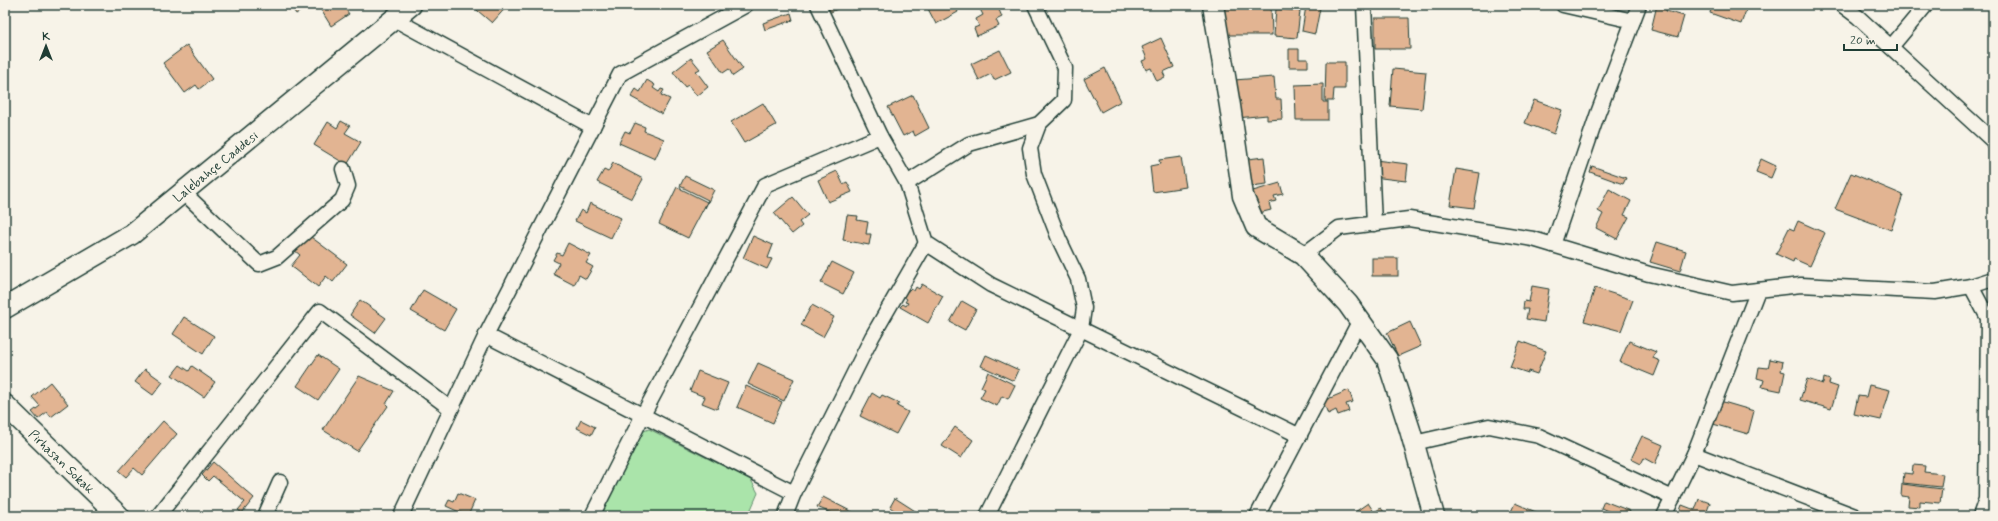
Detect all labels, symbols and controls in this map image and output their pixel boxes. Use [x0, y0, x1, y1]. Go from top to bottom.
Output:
north arrow [26, 26, 66, 66]
scale bar [1844, 26, 1897, 52]
text: K [42, 30, 50, 44]
text: 20 m [1850, 33, 1876, 49]
street label: Lalebahçe Caddesi [170, 128, 262, 207]
street label: Pirhasan Sokak [24, 426, 98, 498]

